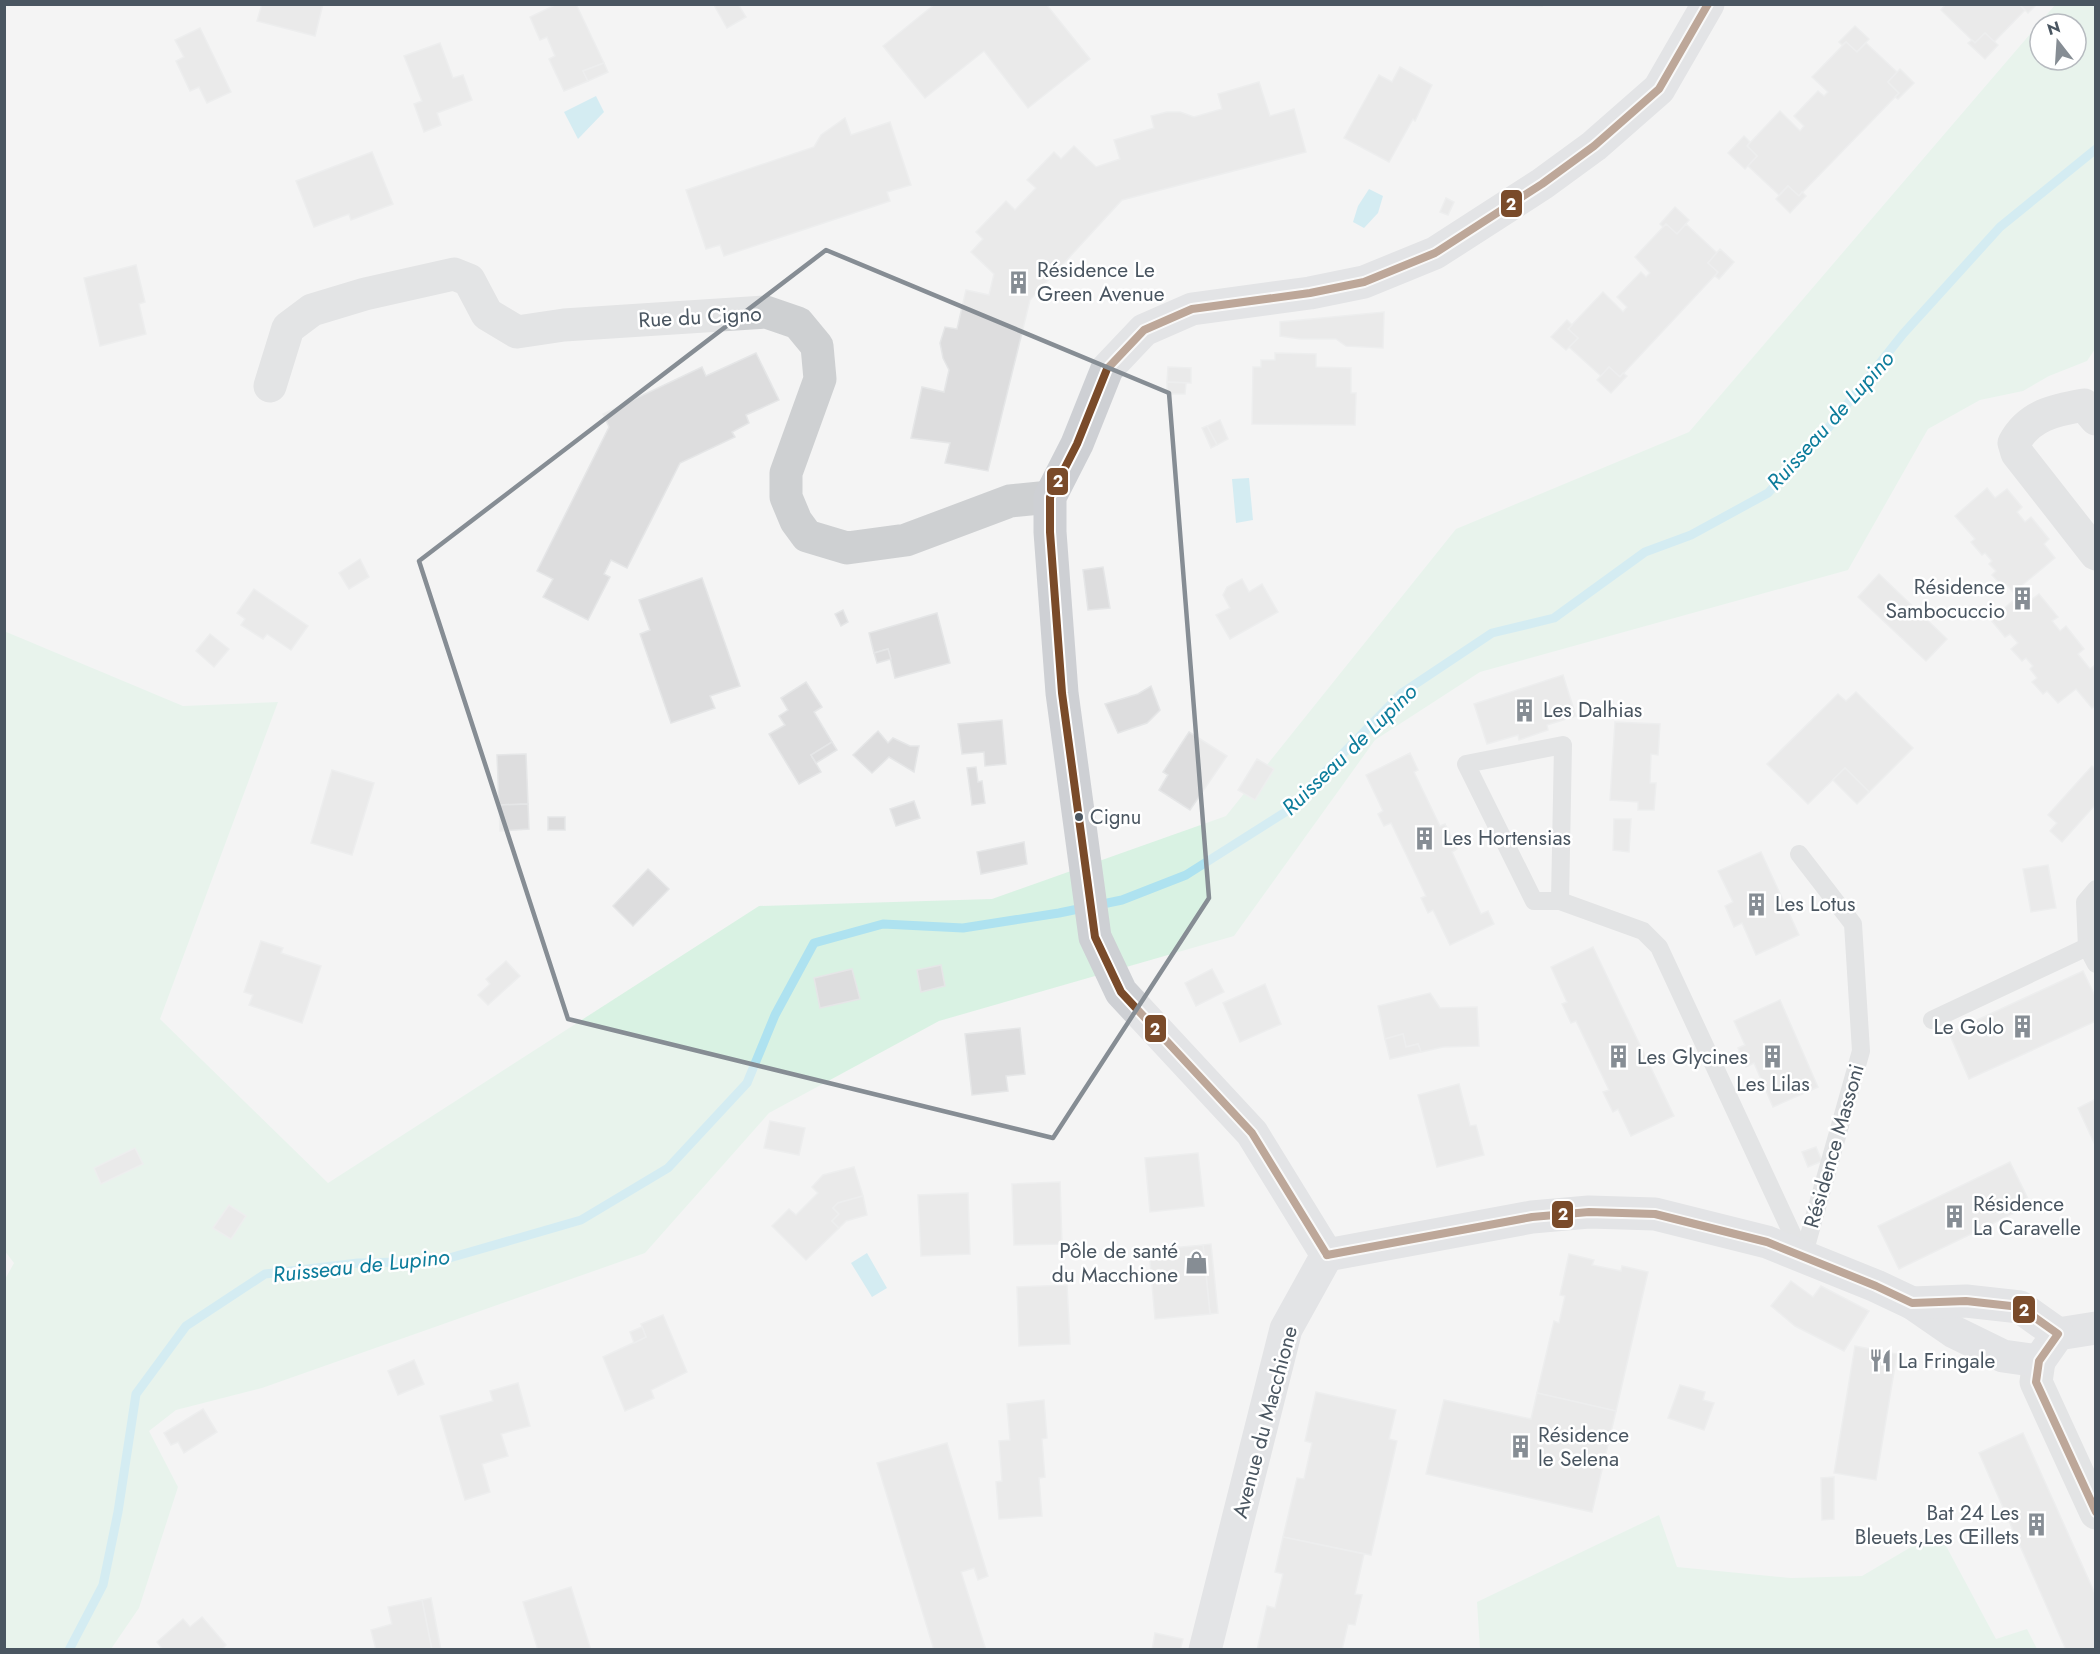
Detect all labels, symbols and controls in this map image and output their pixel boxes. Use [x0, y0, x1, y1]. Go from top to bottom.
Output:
north arrow [2028, 12, 2088, 72]
text: N [2044, 15, 2063, 41]
line badge: 2 [1500, 189, 1523, 218]
text: 2 [1506, 193, 1516, 216]
place label: Résidence Le Green Avenue [1037, 255, 1165, 309]
building icon: Résidence Le Green Avenue [1006, 269, 1032, 295]
street label: Rue du Cigno [638, 299, 762, 335]
water label: Ruisseau de Lupino [1759, 343, 1902, 497]
line badge: 2 [1046, 467, 1069, 496]
text: 2 [1053, 470, 1063, 493]
place label: Résidence Sambocuccio [1886, 572, 2005, 626]
building icon: Résidence Sambocuccio [2010, 586, 2036, 612]
water label: Ruisseau de Lupino [1274, 676, 1424, 822]
place label: Les Dalhias [1543, 695, 1642, 725]
building icon: Les Dalhias [1512, 697, 1538, 723]
place label: Cignu [1090, 803, 1141, 832]
marker: Cignu [1073, 811, 1085, 823]
place label: Les Hortensias [1443, 823, 1571, 853]
building icon: Les Hortensias [1412, 825, 1438, 851]
place label: Les Lotus [1775, 889, 1855, 919]
building icon: Les Lotus [1744, 891, 1770, 917]
place label: Le Golo [1933, 1012, 2004, 1042]
line badge: 2 [1144, 1014, 1167, 1043]
building icon: Le Golo [2009, 1014, 2035, 1040]
text: 2 [1150, 1018, 1160, 1041]
place label: Les Glycines [1637, 1042, 1748, 1072]
building icon: Les Lilas [1760, 1043, 1786, 1069]
building icon: Les Glycines [1606, 1044, 1632, 1070]
street label: Résidence Massoni [1796, 1060, 1872, 1232]
place label: Les Lilas [1736, 1069, 1810, 1099]
place label: Résidence La Caravelle [1973, 1189, 2081, 1243]
line badge: 2 [1551, 1200, 1574, 1229]
text: 2 [1558, 1203, 1568, 1226]
building icon: Résidence La Caravelle [1942, 1203, 1968, 1229]
place label: Pôle de santé du Macchione [1052, 1236, 1178, 1290]
water label: Ruisseau de Lupino [271, 1240, 451, 1290]
shop icon: Pôle de santé du Macchione [1183, 1250, 1209, 1276]
line badge: 2 [2012, 1295, 2036, 1324]
text: 2 [2019, 1299, 2029, 1322]
street label: Avenue du Macchione [1225, 1322, 1305, 1522]
place label: La Fringale [1898, 1346, 1996, 1376]
restaurant icon: La Fringale [1867, 1348, 1893, 1374]
place label: Résidence le Selena [1538, 1420, 1629, 1474]
building icon: Résidence le Selena [1507, 1434, 1533, 1460]
place label: Bat 24 Les Bleuets,Les Œillets [1855, 1498, 2019, 1552]
building icon: Bat 24 Les Bleuets,Les Œillets [2024, 1512, 2050, 1538]

